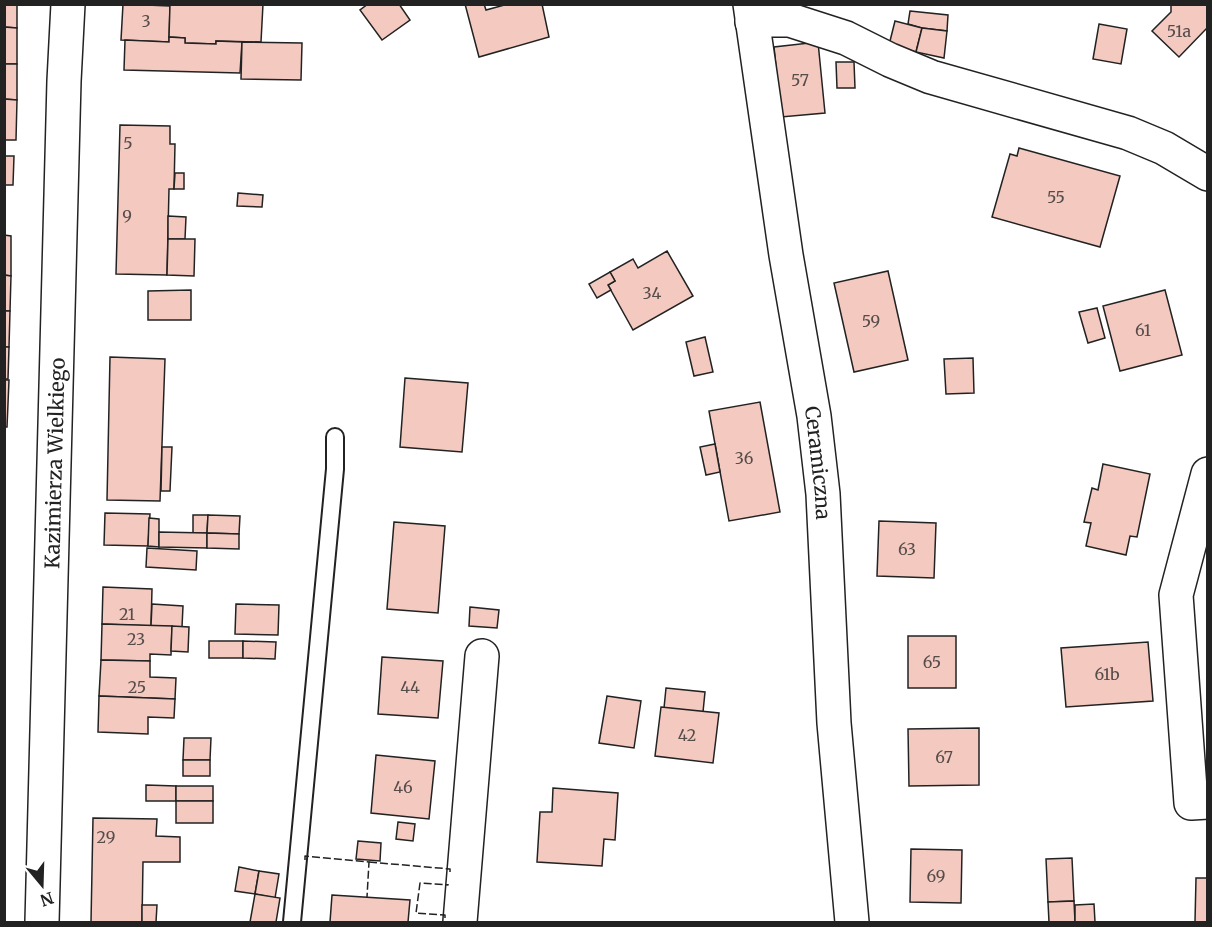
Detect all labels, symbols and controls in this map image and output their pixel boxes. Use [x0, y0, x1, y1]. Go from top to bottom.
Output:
house number: 3 [141, 11, 151, 31]
house number: 51a [1167, 21, 1192, 41]
house number: 57 [791, 70, 809, 90]
house number: 5 [123, 133, 133, 153]
house number: 55 [1047, 187, 1065, 207]
house number: 9 [122, 206, 132, 226]
house number: 34 [643, 283, 662, 303]
house number: 59 [862, 311, 880, 331]
house number: 61 [1135, 320, 1151, 340]
street label: Kazimierza Wielkiego [39, 357, 69, 569]
street label: Ceramiczna [800, 404, 837, 520]
house number: 36 [735, 448, 754, 468]
house number: 63 [898, 539, 916, 559]
house number: 21 [119, 604, 135, 624]
house number: 23 [127, 629, 145, 649]
house number: 65 [923, 652, 941, 672]
house number: 61b [1094, 664, 1120, 684]
house number: 25 [128, 677, 146, 697]
house number: 44 [400, 677, 420, 697]
house number: 42 [678, 725, 696, 745]
house number: 67 [935, 747, 953, 767]
house number: 46 [393, 777, 413, 797]
house number: 29 [97, 827, 115, 847]
north arrow [12, 855, 72, 915]
house number: 69 [927, 866, 945, 886]
text: N [37, 888, 56, 911]

